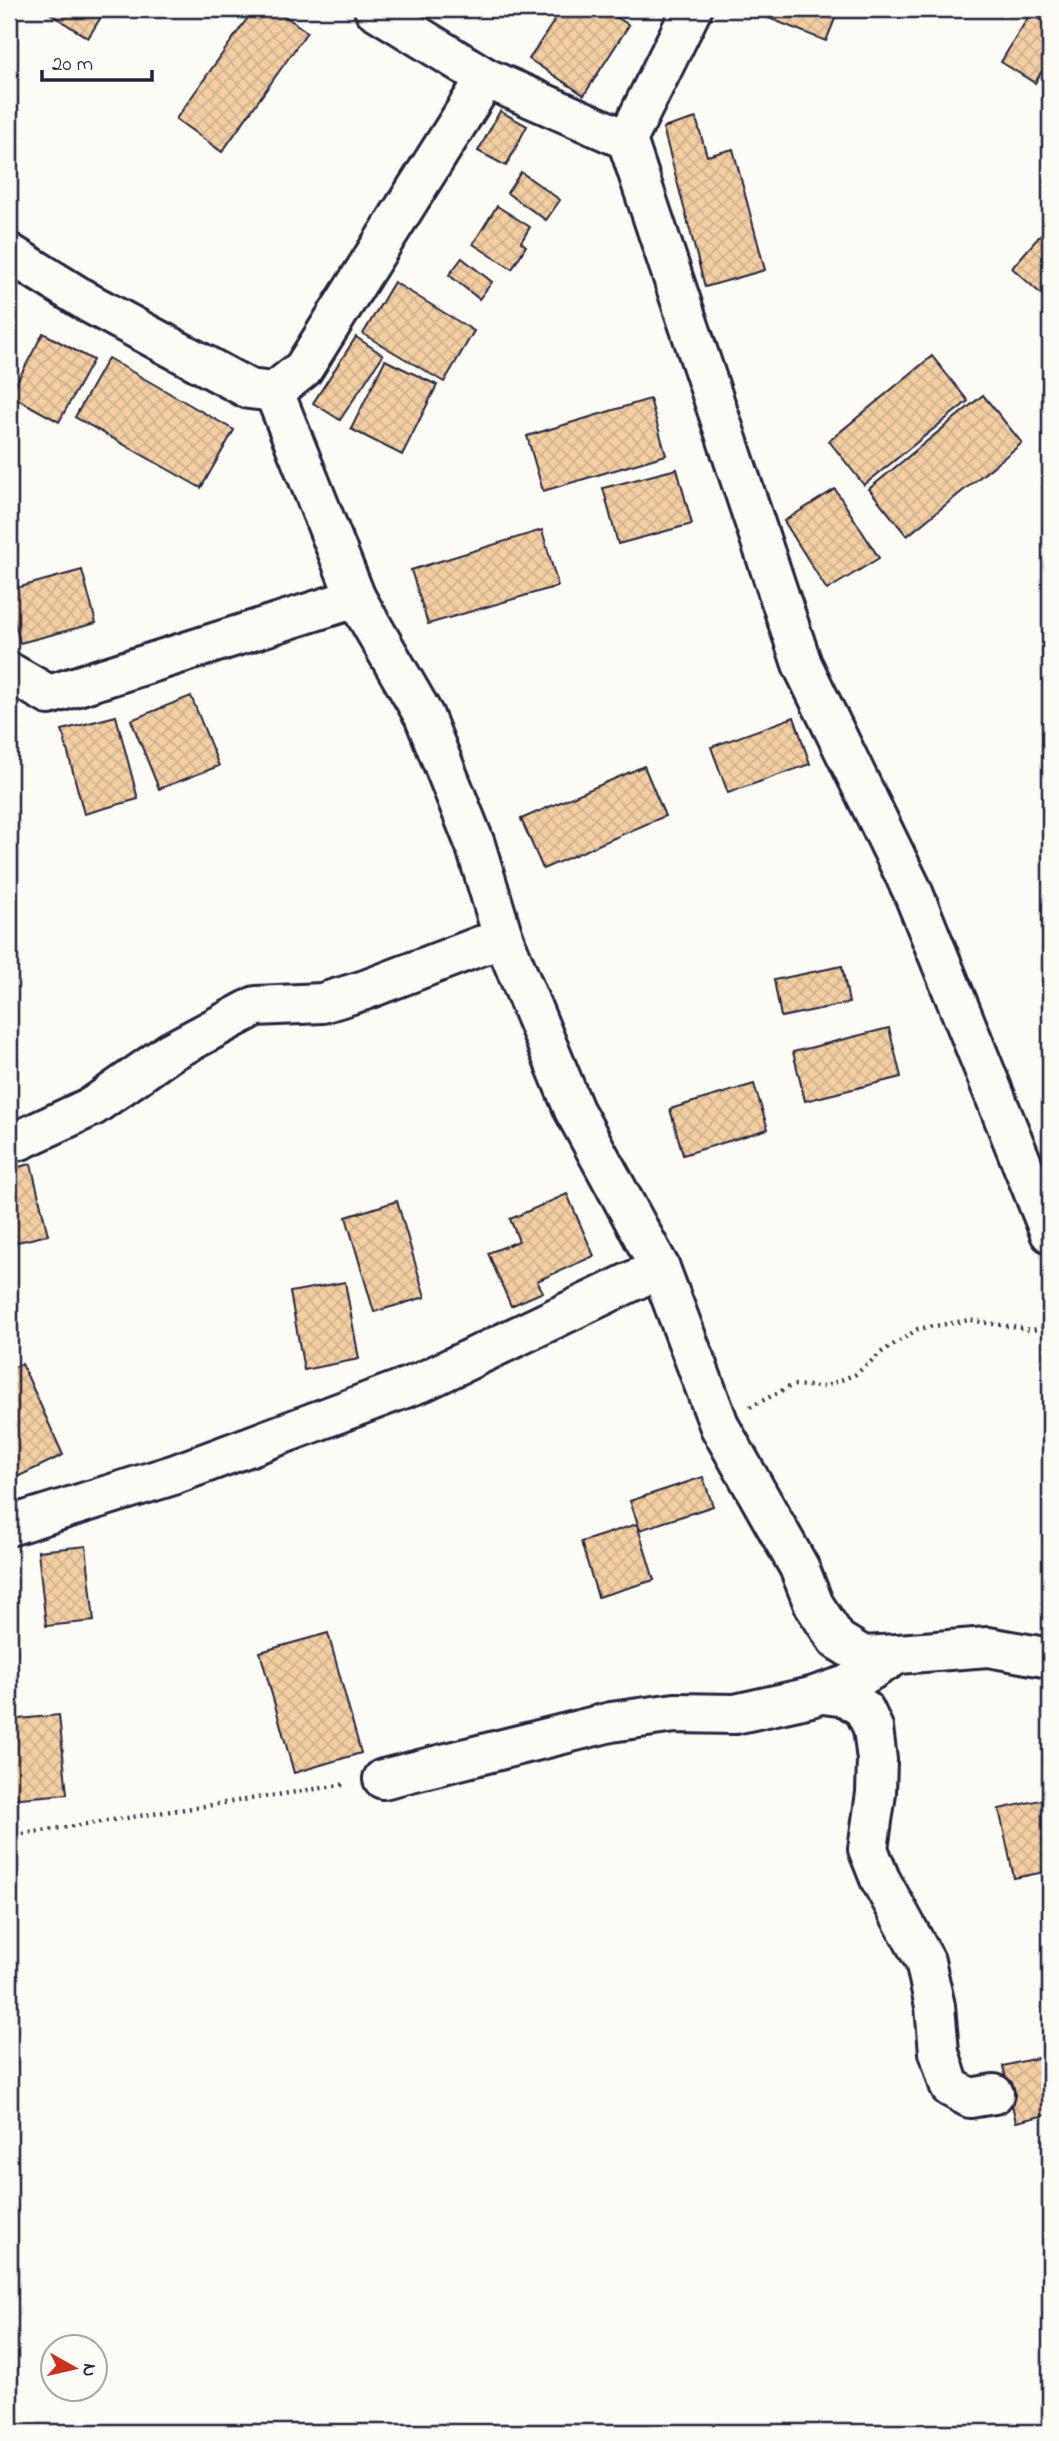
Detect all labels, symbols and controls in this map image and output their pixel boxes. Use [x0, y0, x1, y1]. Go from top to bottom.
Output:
scale bar [42, 38, 152, 82]
text: 20 m [52, 50, 93, 80]
north arrow [38, 2332, 108, 2402]
text: N [74, 2362, 103, 2378]

